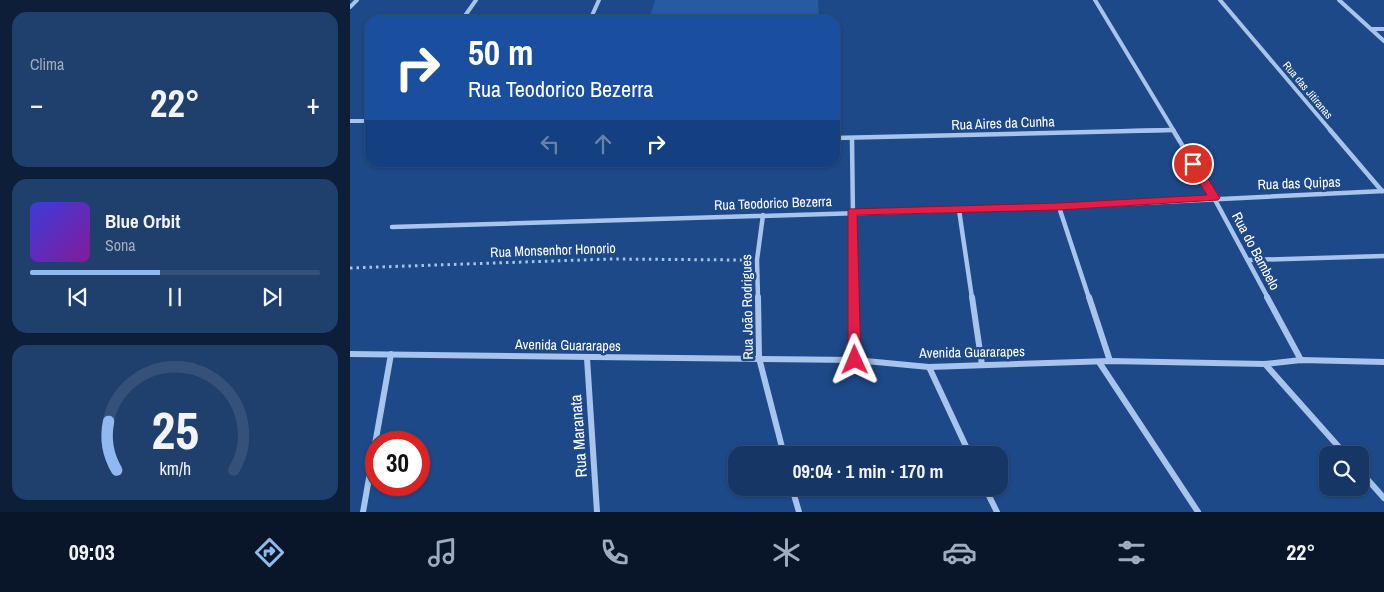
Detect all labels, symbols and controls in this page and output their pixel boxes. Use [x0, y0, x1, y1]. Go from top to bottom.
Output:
text: 50 m [468, 29, 533, 76]
icon: right [385, 35, 450, 100]
text: Clima [30, 53, 64, 75]
street label: Rua das Jitiranas [1280, 58, 1336, 122]
text: Rua Teodorico Bezerra [468, 74, 653, 104]
text: 22° [150, 78, 200, 129]
text: − [30, 85, 43, 123]
text: + [307, 85, 320, 123]
street label: Rua Aires da Cunha [951, 112, 1056, 134]
icon: left [536, 130, 564, 158]
icon: ahead [589, 130, 617, 158]
icon: right [642, 130, 670, 158]
pin [1172, 143, 1214, 185]
icon: arrive [1179, 150, 1207, 178]
street label: Rua das Quipas [1257, 173, 1341, 193]
street label: Rua Teodorico Bezerra [714, 192, 833, 214]
text: Blue Orbit [105, 208, 180, 234]
street label: Rua do Bambelo [1228, 209, 1284, 293]
text: Sona [105, 234, 136, 256]
street label: Rua Monsenhor Honorio [490, 239, 616, 261]
street label: Rua João Rodrigues [737, 254, 757, 360]
icon: previous [64, 283, 92, 311]
icon: pause [161, 283, 189, 311]
icon: next [258, 283, 286, 311]
position arrow [828, 333, 880, 385]
street label: Avenida Guararapes [514, 335, 621, 355]
street label: Avenida Guararapes [918, 342, 1025, 362]
street label: Rua Maranata [564, 393, 592, 478]
text: 25 [151, 395, 199, 465]
speed limit sign: 30 [365, 431, 430, 496]
map controls [1319, 446, 1369, 496]
button: search [1319, 446, 1369, 496]
text: km/h [159, 457, 191, 481]
text: 09:04 · 1 min · 170 m [793, 458, 943, 484]
icon: directions [252, 535, 287, 570]
icon: music [425, 535, 460, 570]
icon: phone [597, 535, 632, 570]
icon: climate [769, 535, 804, 570]
icon: car [942, 535, 977, 570]
icon: filters [1114, 535, 1149, 570]
text: 09:03 [69, 537, 115, 567]
text: 22° [1286, 537, 1315, 567]

